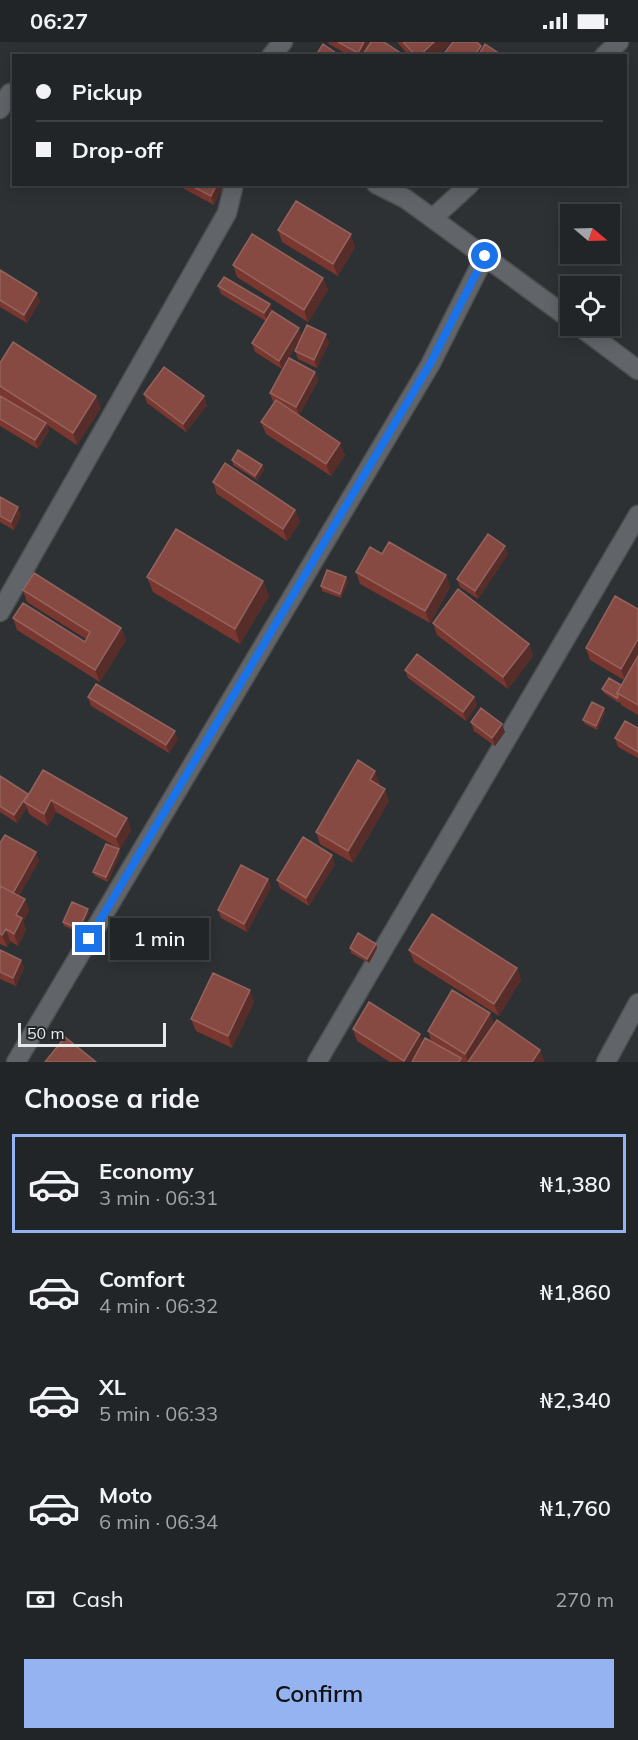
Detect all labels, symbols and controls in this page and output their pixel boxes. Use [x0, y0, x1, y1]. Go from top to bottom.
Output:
text: 06:27 [30, 7, 88, 35]
text: Pickup [72, 78, 142, 106]
text: Drop-off [72, 136, 163, 164]
north arrow [560, 204, 620, 264]
map controls [560, 204, 620, 336]
route start [471, 242, 498, 269]
button: locate [560, 276, 620, 336]
callout: 1 min [110, 918, 209, 960]
route end [75, 925, 102, 952]
text: 1 min [134, 926, 185, 951]
scale bar [18, 1020, 166, 1048]
text: 50 m [27, 1023, 64, 1043]
text: Choose a ride [24, 1081, 200, 1115]
icon: car [27, 1157, 81, 1211]
text: Economy [99, 1157, 194, 1185]
text: ₦1,380 [540, 1170, 611, 1198]
text: 3 min · 06:31 [99, 1185, 218, 1210]
icon: car [27, 1265, 81, 1319]
text: Comfort [99, 1265, 185, 1293]
text: ₦1,860 [540, 1278, 611, 1306]
text: 4 min · 06:32 [99, 1293, 218, 1318]
icon: car [27, 1373, 81, 1427]
text: XL [99, 1373, 126, 1401]
text: ₦2,340 [540, 1386, 611, 1414]
text: 5 min · 06:33 [99, 1401, 218, 1426]
icon: car [27, 1481, 81, 1535]
text: Moto [99, 1481, 152, 1509]
text: ₦1,760 [540, 1494, 611, 1522]
text: 6 min · 06:34 [99, 1509, 218, 1534]
icon: cash [24, 1583, 57, 1616]
text: Cash [72, 1585, 124, 1613]
text: 270 m [555, 1587, 614, 1612]
button: Confirm [24, 1659, 614, 1728]

